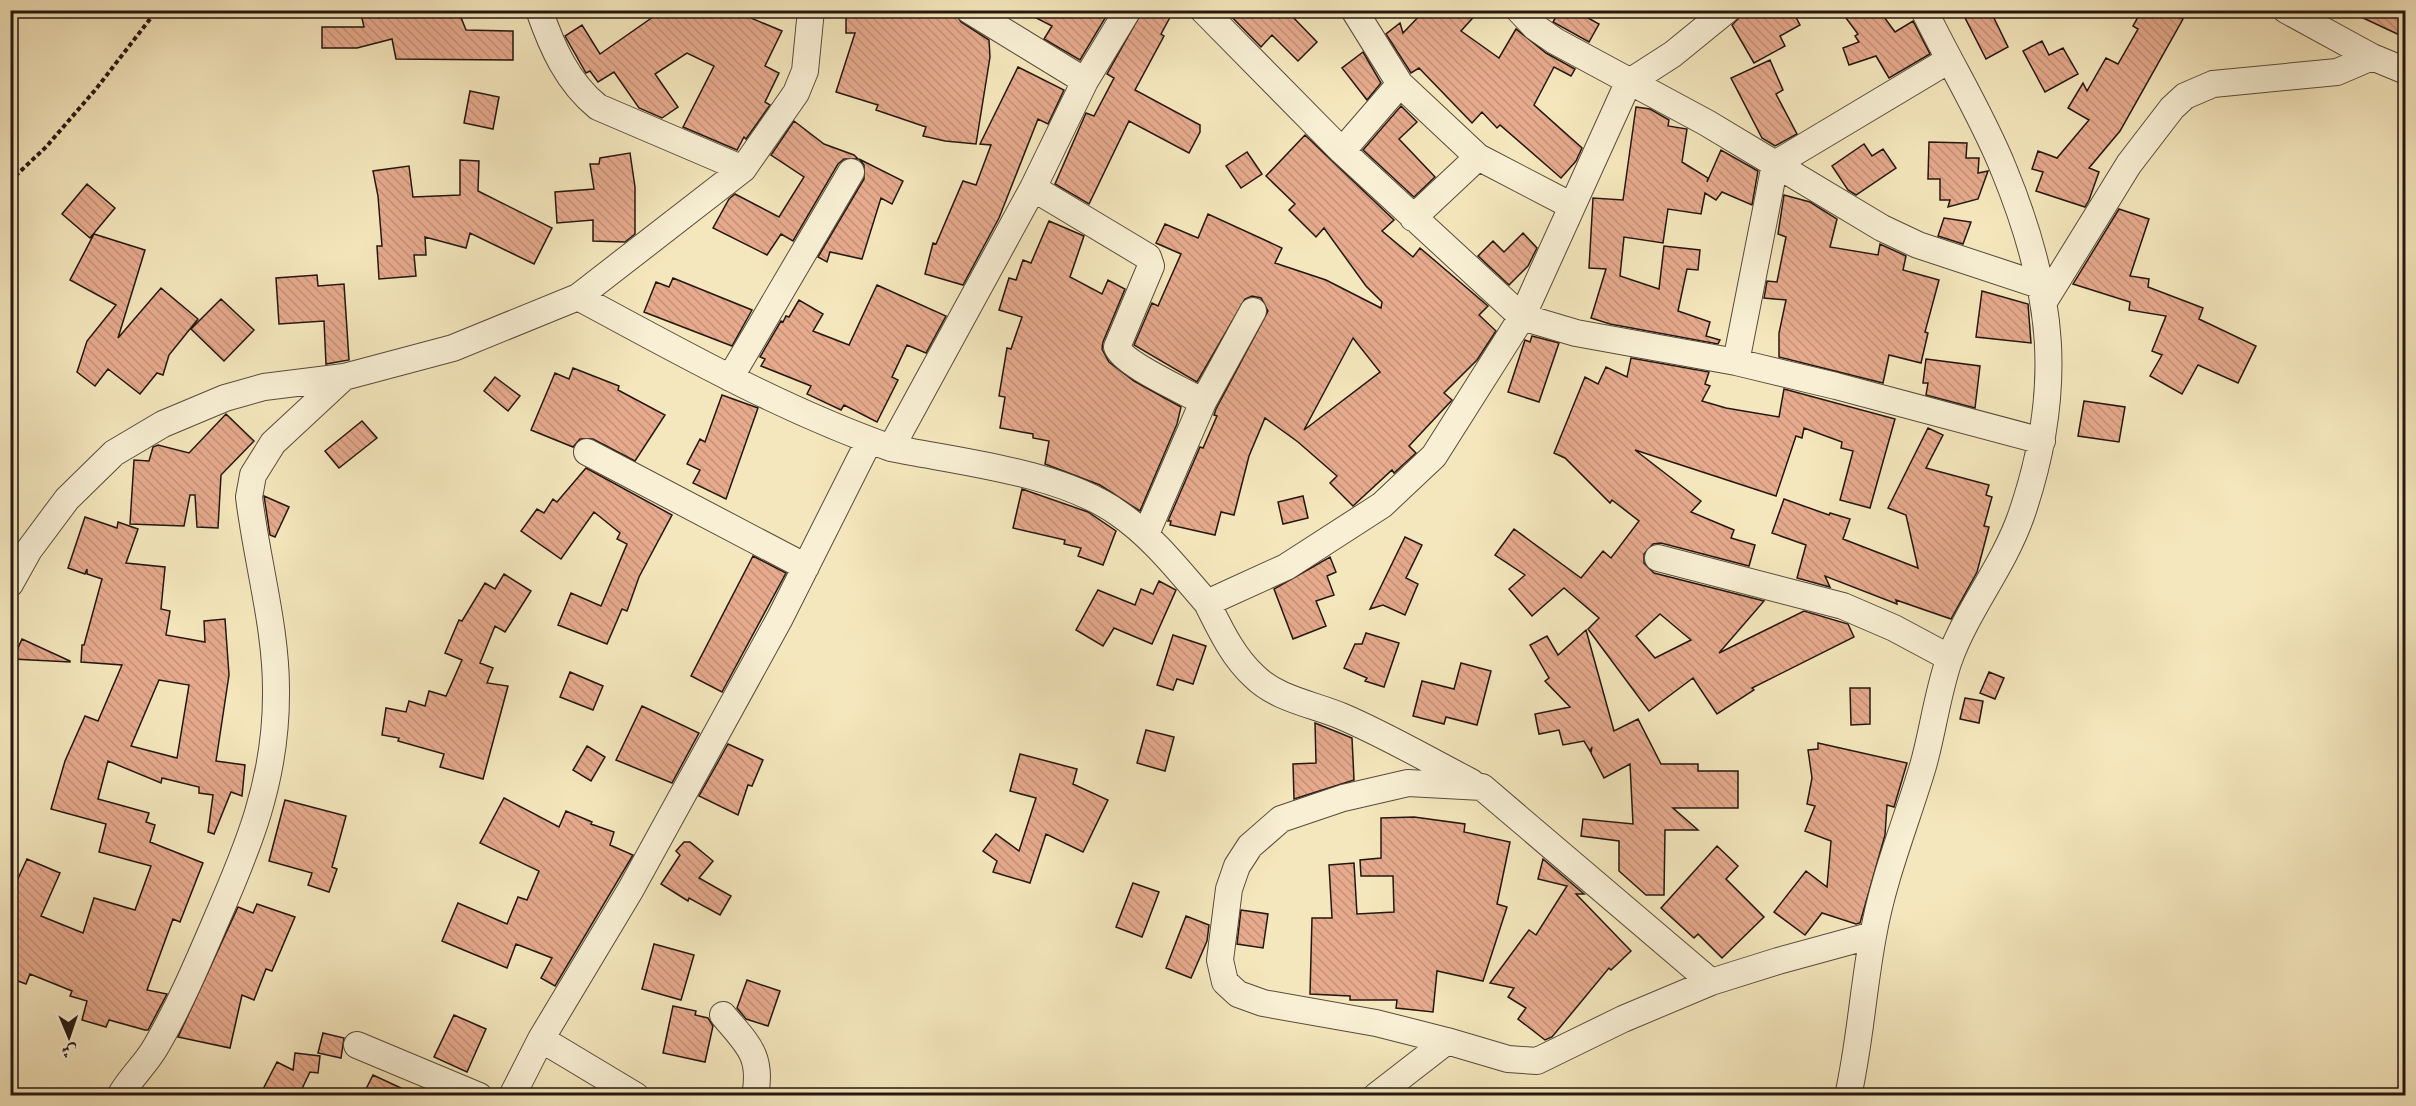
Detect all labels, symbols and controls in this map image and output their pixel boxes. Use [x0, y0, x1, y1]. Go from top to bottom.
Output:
north arrow [39, 1007, 99, 1067]
text: ش [61, 1040, 78, 1064]

